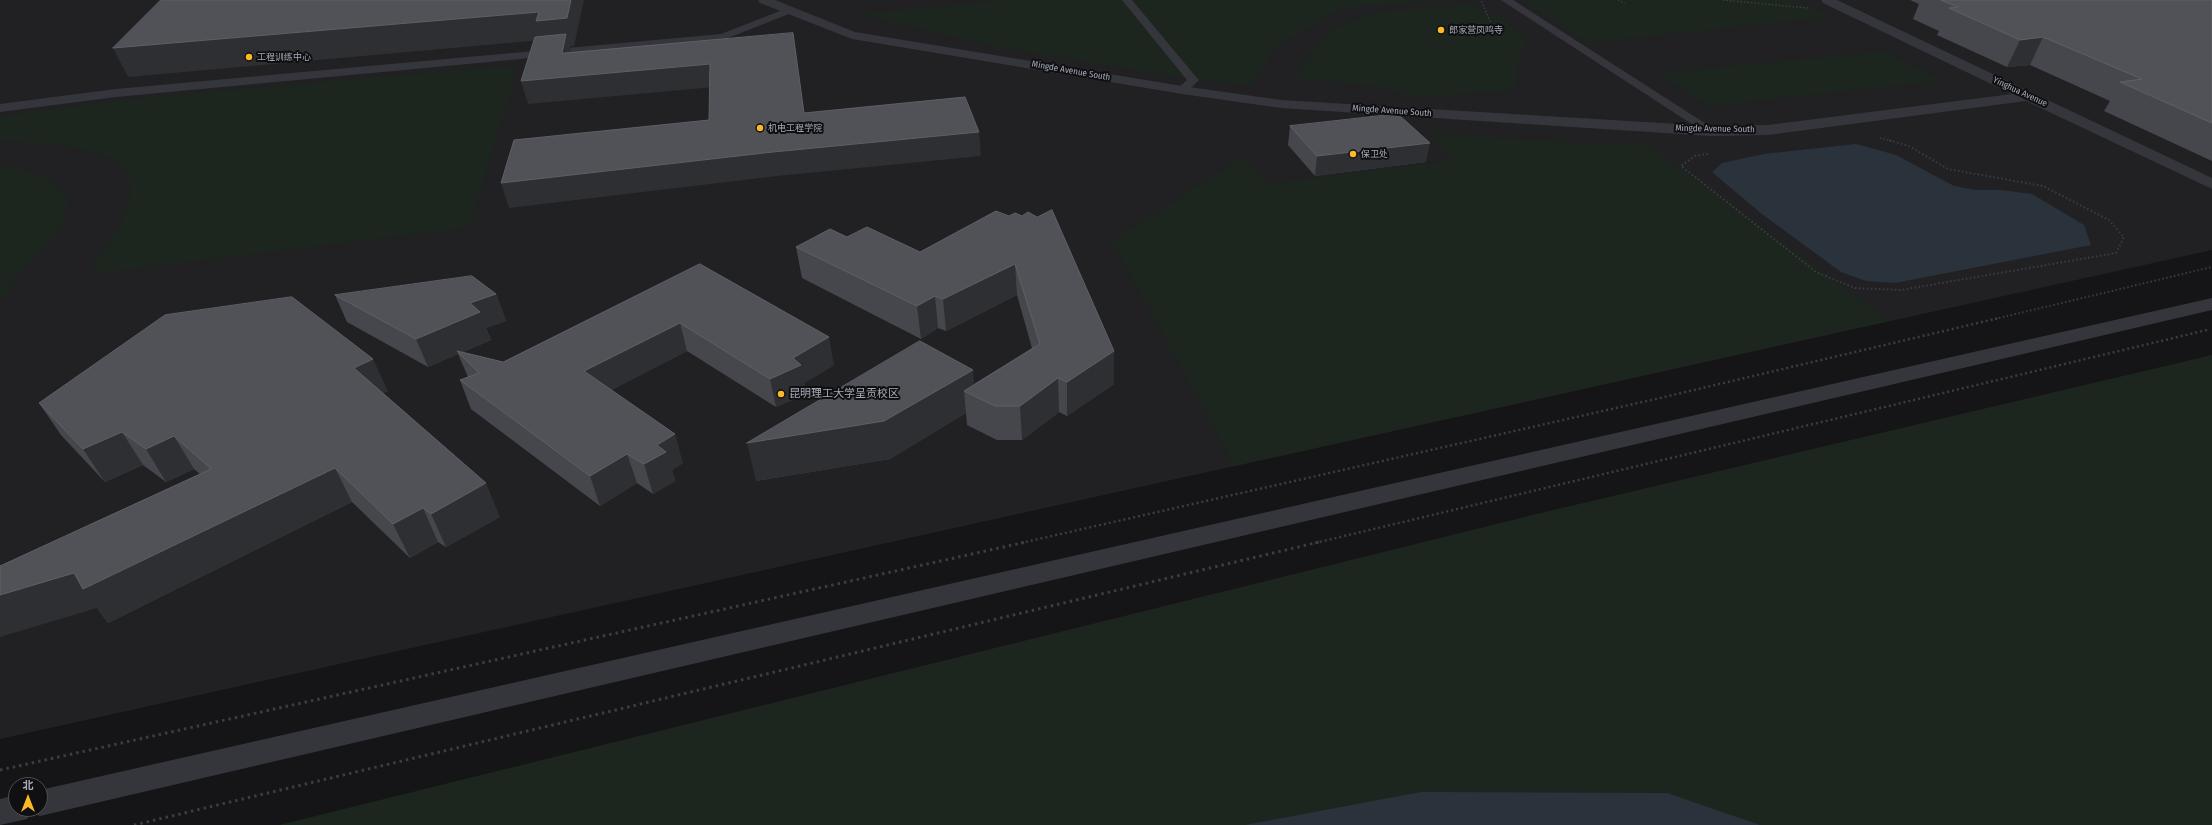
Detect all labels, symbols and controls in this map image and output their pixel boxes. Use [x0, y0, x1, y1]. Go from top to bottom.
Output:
marker: 郎家营凤鸣寺 [1436, 25, 1446, 35]
place label: 郎家营凤鸣寺 [1449, 25, 1503, 35]
marker: 工程训练中心 [244, 52, 254, 62]
place label: 工程训练中心 [257, 52, 311, 62]
street label: Mingde Avenue South [1031, 59, 1111, 83]
street label: Yinghua Avenue [1991, 75, 2049, 109]
street label: Mingde Avenue South [1352, 103, 1432, 119]
marker: 机电工程学院 [755, 123, 765, 133]
place label: 机电工程学院 [768, 123, 822, 133]
street label: Mingde Avenue South [1675, 123, 1755, 135]
marker: 保卫处 [1348, 149, 1358, 159]
place label: 保卫处 [1361, 149, 1388, 159]
place label: 昆明理工大学呈贡校区 [789, 387, 899, 401]
marker: 昆明理工大学呈贡校区 [776, 389, 786, 399]
north arrow [8, 777, 48, 817]
text: 北 [23, 779, 34, 792]

